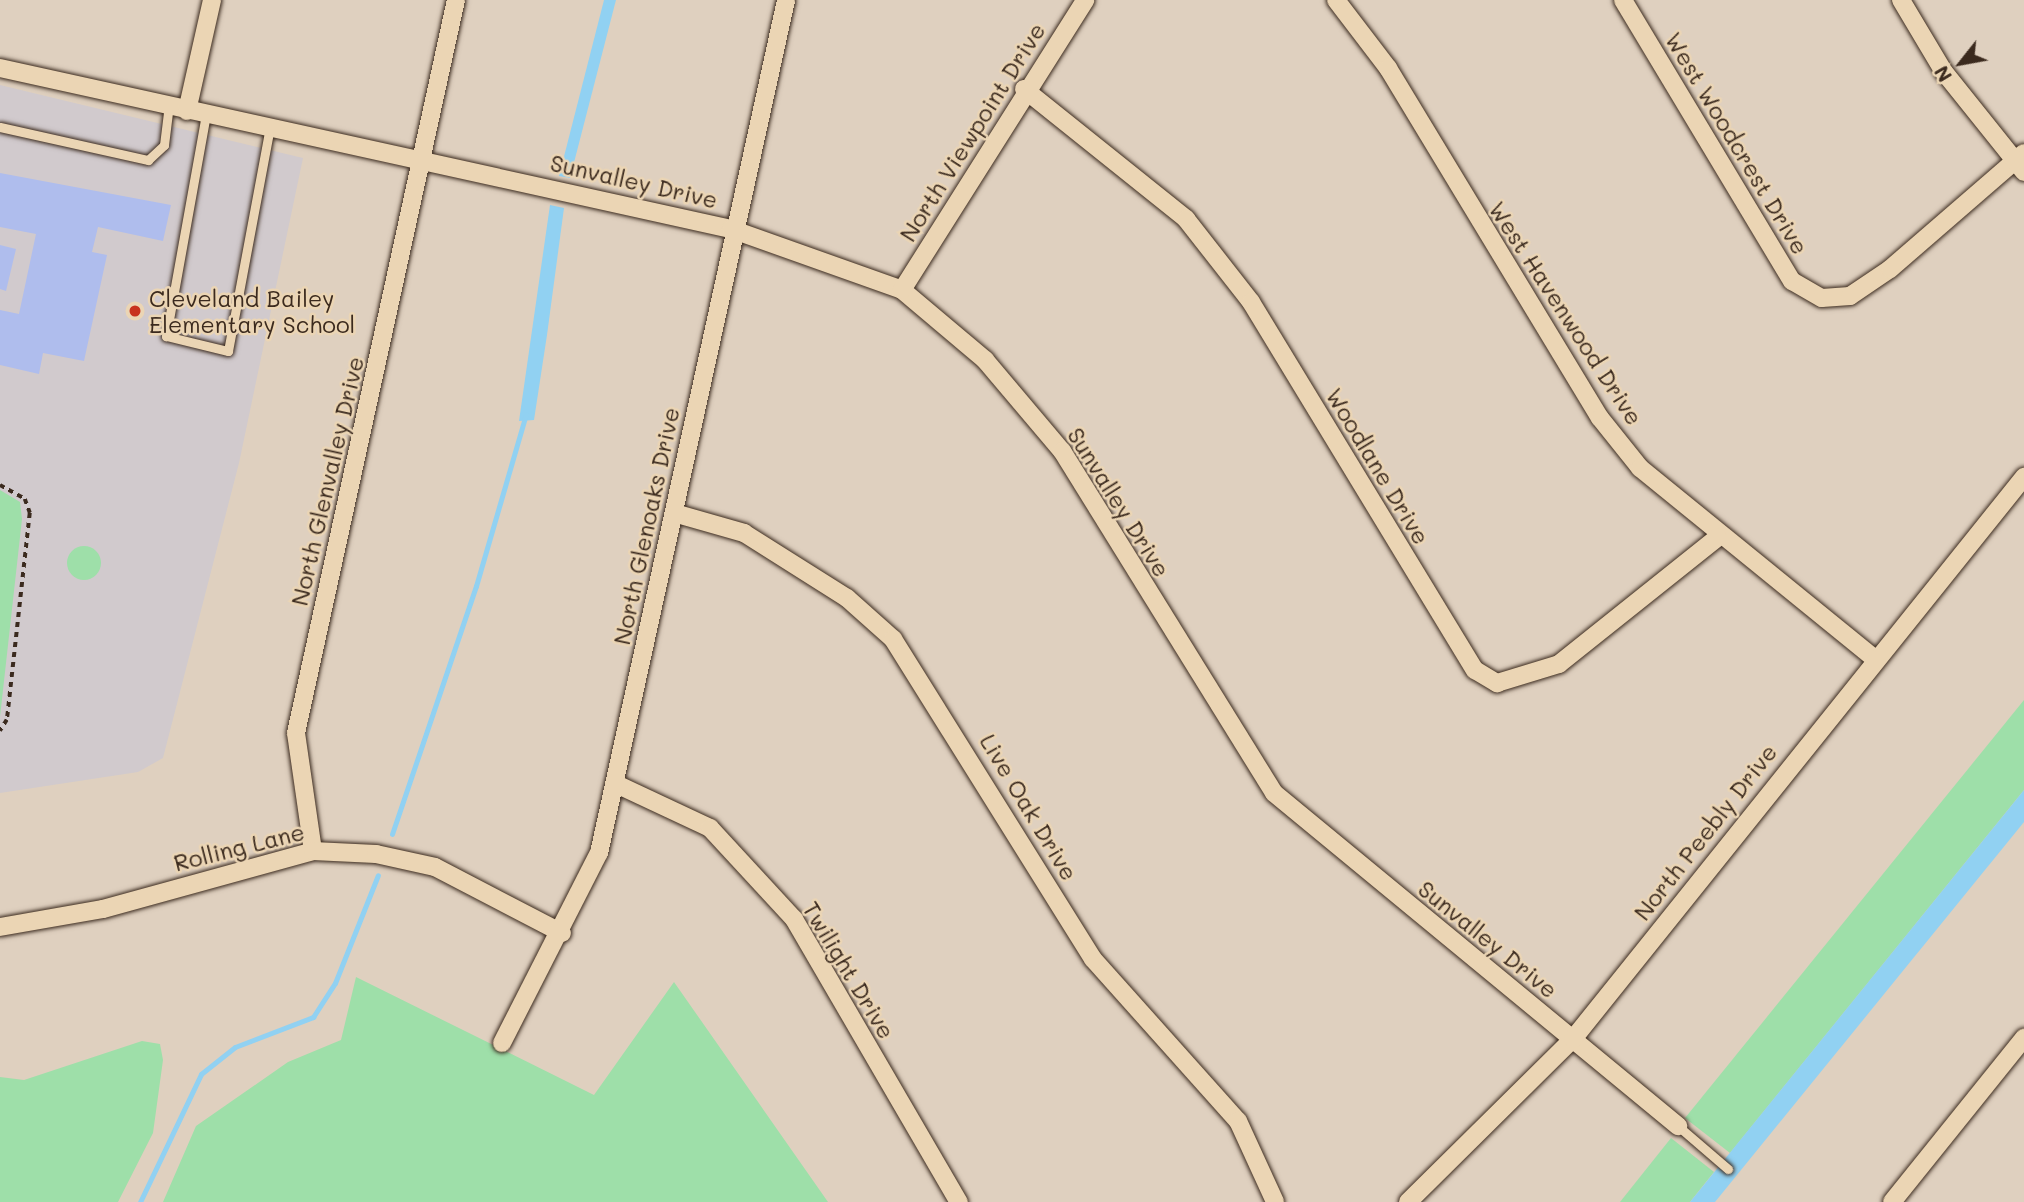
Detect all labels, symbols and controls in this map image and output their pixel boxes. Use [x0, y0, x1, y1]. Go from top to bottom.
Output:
street label: North Viewpoint Drive [893, 18, 1051, 246]
street label: West Woodcrest Drive [1660, 27, 1814, 259]
north arrow [1926, 28, 1996, 98]
text: N [1928, 61, 1957, 87]
street label: Sunvalley Drive [548, 148, 720, 214]
street label: West Havenwood Drive [1483, 196, 1649, 430]
place label: Cleveland Bailey Elementary School [149, 284, 355, 338]
marker: Cleveland Bailey Elementary School [127, 303, 143, 319]
street label: North Glenvalley Drive [285, 354, 369, 608]
street label: Woodlane Drive [1321, 383, 1435, 549]
street label: North Glenoaks Drive [607, 405, 685, 647]
street label: Sunvalley Drive [1062, 422, 1176, 582]
street label: Live Oak Drive [974, 729, 1084, 885]
street label: North Peebly Drive [1628, 739, 1782, 925]
street label: Rolling Lane [171, 817, 307, 877]
street label: Sunvalley Drive [1413, 875, 1563, 1003]
street label: Twilight Drive [797, 896, 901, 1044]

